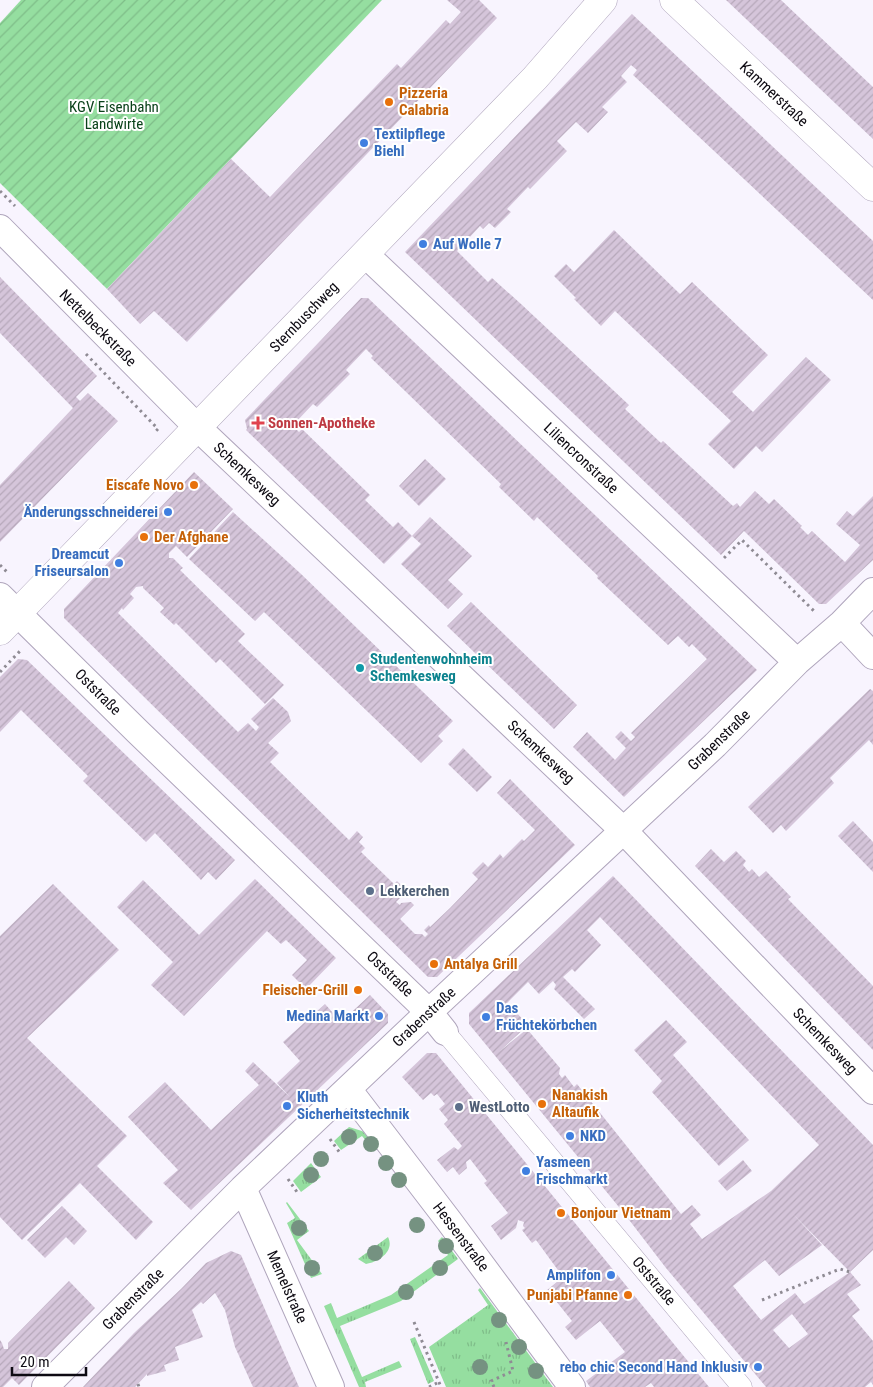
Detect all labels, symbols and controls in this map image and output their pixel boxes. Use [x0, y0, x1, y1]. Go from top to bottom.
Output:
street label: Kammerstraße [736, 58, 812, 130]
place label: Pizzeria Calabria [399, 84, 449, 119]
marker: Pizzeria Calabria [383, 96, 395, 108]
park label: KGV Eisenbahn Landwirte [69, 98, 159, 133]
place label: Textilpflege Biehl [374, 125, 445, 160]
marker: Textilpflege Biehl [358, 137, 370, 149]
place label: Auf Wolle 7 [433, 235, 502, 253]
marker: Auf Wolle 7 [417, 238, 429, 250]
street label: Sternbuschweg [266, 278, 342, 356]
street label: Nettelbeckstraße [56, 286, 140, 370]
place label: Sonnen-Apotheke [268, 414, 375, 432]
marker: Sonnen-Apotheke [252, 417, 264, 429]
street label: Liliencronstraße [540, 419, 622, 497]
street label: Schemkesweg [210, 438, 284, 510]
place label: Eiscafe Novo [106, 476, 184, 494]
marker: Eiscafe Novo [188, 479, 200, 491]
place label: Änderungsschneiderei [23, 503, 158, 521]
marker: Änderungsschneiderei [162, 506, 174, 518]
place label: Der Afghane [154, 528, 228, 546]
marker: Der Afghane [138, 531, 150, 543]
place label: Dreamcut Friseursalon [34, 545, 109, 580]
marker: Dreamcut Friseursalon [113, 557, 125, 569]
place label: Studentenwohnheim Schemkesweg [370, 650, 492, 685]
marker: Studentenwohnheim Schemkesweg [354, 662, 366, 674]
street label: Oststraße [71, 665, 125, 719]
street label: Grabenstraße [684, 706, 754, 774]
street label: Schemkesweg [504, 716, 578, 788]
place label: Lekkerchen [380, 882, 449, 900]
marker: Lekkerchen [364, 885, 376, 897]
street label: Oststraße [363, 947, 417, 1001]
place label: Antalya Grill [444, 955, 518, 973]
marker: Antalya Grill [428, 958, 440, 970]
place label: Fleischer-Grill [262, 981, 348, 999]
street label: Grabenstraße [389, 983, 459, 1051]
marker: Fleischer-Grill [352, 984, 364, 996]
place label: Das Früchtekörbchen [496, 999, 597, 1034]
street label: Schemkesweg [789, 1004, 861, 1078]
place label: Medina Markt [286, 1007, 369, 1025]
marker: Medina Markt [373, 1010, 385, 1022]
marker: Das Früchtekörbchen [480, 1011, 492, 1023]
place label: Nanakish Altaufik [552, 1086, 608, 1121]
place label: Kluth Sicherheitstechnik [297, 1088, 410, 1123]
place label: WestLotto [469, 1098, 530, 1116]
marker: Nanakish Altaufik [536, 1098, 548, 1110]
marker: Kluth Sicherheitstechnik [281, 1100, 293, 1112]
marker: WestLotto [453, 1101, 465, 1113]
place label: NKD [580, 1127, 606, 1145]
marker: NKD [564, 1130, 576, 1142]
place label: Yasmeen Frischmarkt [536, 1153, 608, 1188]
marker: Yasmeen Frischmarkt [520, 1165, 532, 1177]
street label: Hessenstraße [429, 1199, 493, 1275]
place label: Bonjour Vietnam [571, 1204, 671, 1222]
marker: Bonjour Vietnam [555, 1207, 567, 1219]
street label: Memelstraße [263, 1248, 311, 1326]
street label: Oststraße [628, 1253, 680, 1309]
street label: Grabenstraße [98, 1264, 168, 1334]
place label: Amplifon [547, 1266, 601, 1284]
marker: Amplifon [605, 1269, 617, 1281]
place label: Punjabi Pfanne [527, 1286, 618, 1304]
marker: Punjabi Pfanne [622, 1289, 634, 1301]
scale bar [12, 1344, 86, 1376]
text: 20 m [20, 1353, 50, 1371]
place label: rebo chic Second Hand Inklusiv [560, 1358, 748, 1376]
marker: rebo chic Second Hand Inklusiv [752, 1361, 764, 1373]

